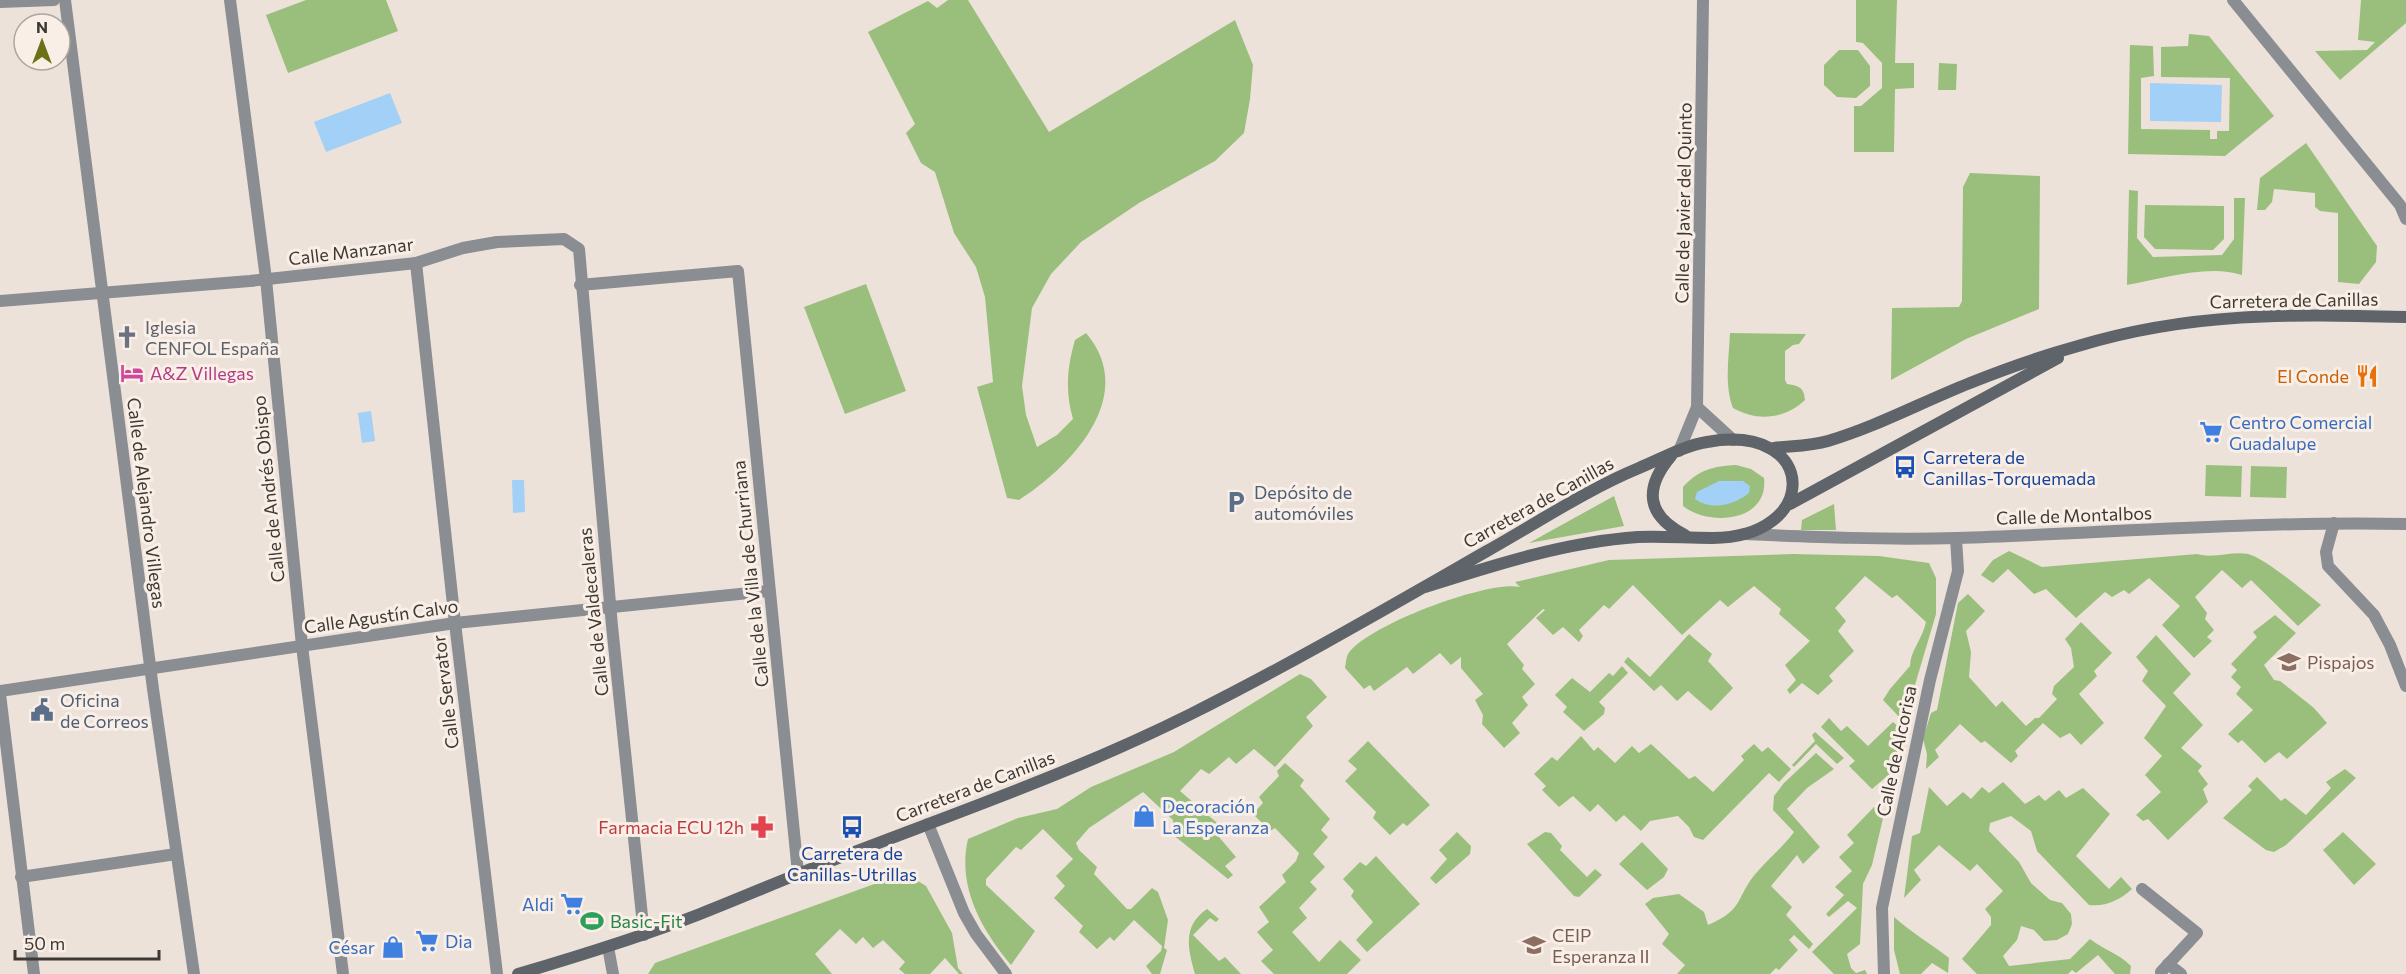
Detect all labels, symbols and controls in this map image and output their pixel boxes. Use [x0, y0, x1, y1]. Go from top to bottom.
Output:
north arrow [12, 12, 72, 72]
text: N [36, 17, 48, 36]
street label: Calle de Javier del Quinto [1670, 102, 1696, 304]
street label: Calle Manzanar [287, 232, 415, 270]
street label: Carretera de Canillas [2210, 288, 2378, 312]
place label: Iglesia CENFOL España [145, 316, 279, 359]
church icon: Iglesia CENFOL España [114, 324, 140, 350]
hotel icon: A&Z Villegas [119, 360, 145, 386]
place label: A&Z Villegas [150, 362, 254, 384]
restaurant icon: El Conde [2354, 363, 2380, 389]
place label: El Conde [2277, 365, 2349, 387]
street label: Calle de Andrés Obispo [247, 394, 289, 584]
street label: Calle de Alejandro Villegas [123, 396, 171, 610]
place label: Centro Comercial Guadalupe [2229, 411, 2372, 454]
supermarket icon: Centro Comercial Guadalupe [2198, 419, 2224, 445]
place label: Carretera de Canillas-Torquemada [1923, 446, 2096, 489]
street label: Carretera de Canillas [1459, 452, 1617, 552]
bus stop icon: Carretera de Canillas-Torquemada [1892, 454, 1918, 480]
street label: Calle de la Villa de Churriana [727, 460, 773, 688]
place label: Depósito de automóviles [1254, 481, 1354, 524]
parking icon: Depósito de automóviles [1223, 489, 1249, 515]
street label: Calle de Montalbos [1996, 501, 2152, 529]
street label: Calle de Valdecaleras [573, 527, 613, 697]
street label: Calle Agustín Calvo [302, 594, 460, 638]
street label: Calle Servator [427, 634, 463, 750]
school or university icon: Pispajos [2276, 649, 2302, 675]
place label: Pispajos [2307, 651, 2375, 673]
street label: Calle de Alcorisa [1871, 684, 1921, 818]
place label: Oficina de Correos [60, 689, 149, 732]
public building icon: Oficina de Correos [29, 697, 55, 723]
street label: Carretera de Canillas [892, 746, 1058, 826]
place label: Decoración La Esperanza [1162, 795, 1269, 838]
shop icon: Decoración La Esperanza [1131, 803, 1157, 829]
pharmacy icon: Farmacia ECU 12h [749, 814, 775, 840]
bus stop icon: Carretera de Canillas-Utrillas [839, 814, 865, 840]
place label: Farmacia ECU 12h [598, 816, 744, 838]
place label: Carretera de Canillas-Utrillas [787, 842, 917, 885]
supermarket icon: Aldi [559, 891, 585, 917]
place label: Aldi [522, 893, 554, 915]
sports icon: Basic-Fit [579, 908, 605, 934]
place label: Basic-Fit [610, 910, 683, 932]
scale bar [15, 923, 159, 961]
place label: CEIP Esperanza II [1552, 924, 1650, 967]
supermarket icon: Dia [414, 928, 440, 954]
place label: Dia [445, 930, 472, 952]
text: 50 m [24, 932, 65, 954]
school or university icon: CEIP Esperanza II [1521, 932, 1547, 958]
shop icon: César [380, 934, 406, 960]
place label: César [328, 936, 375, 958]

